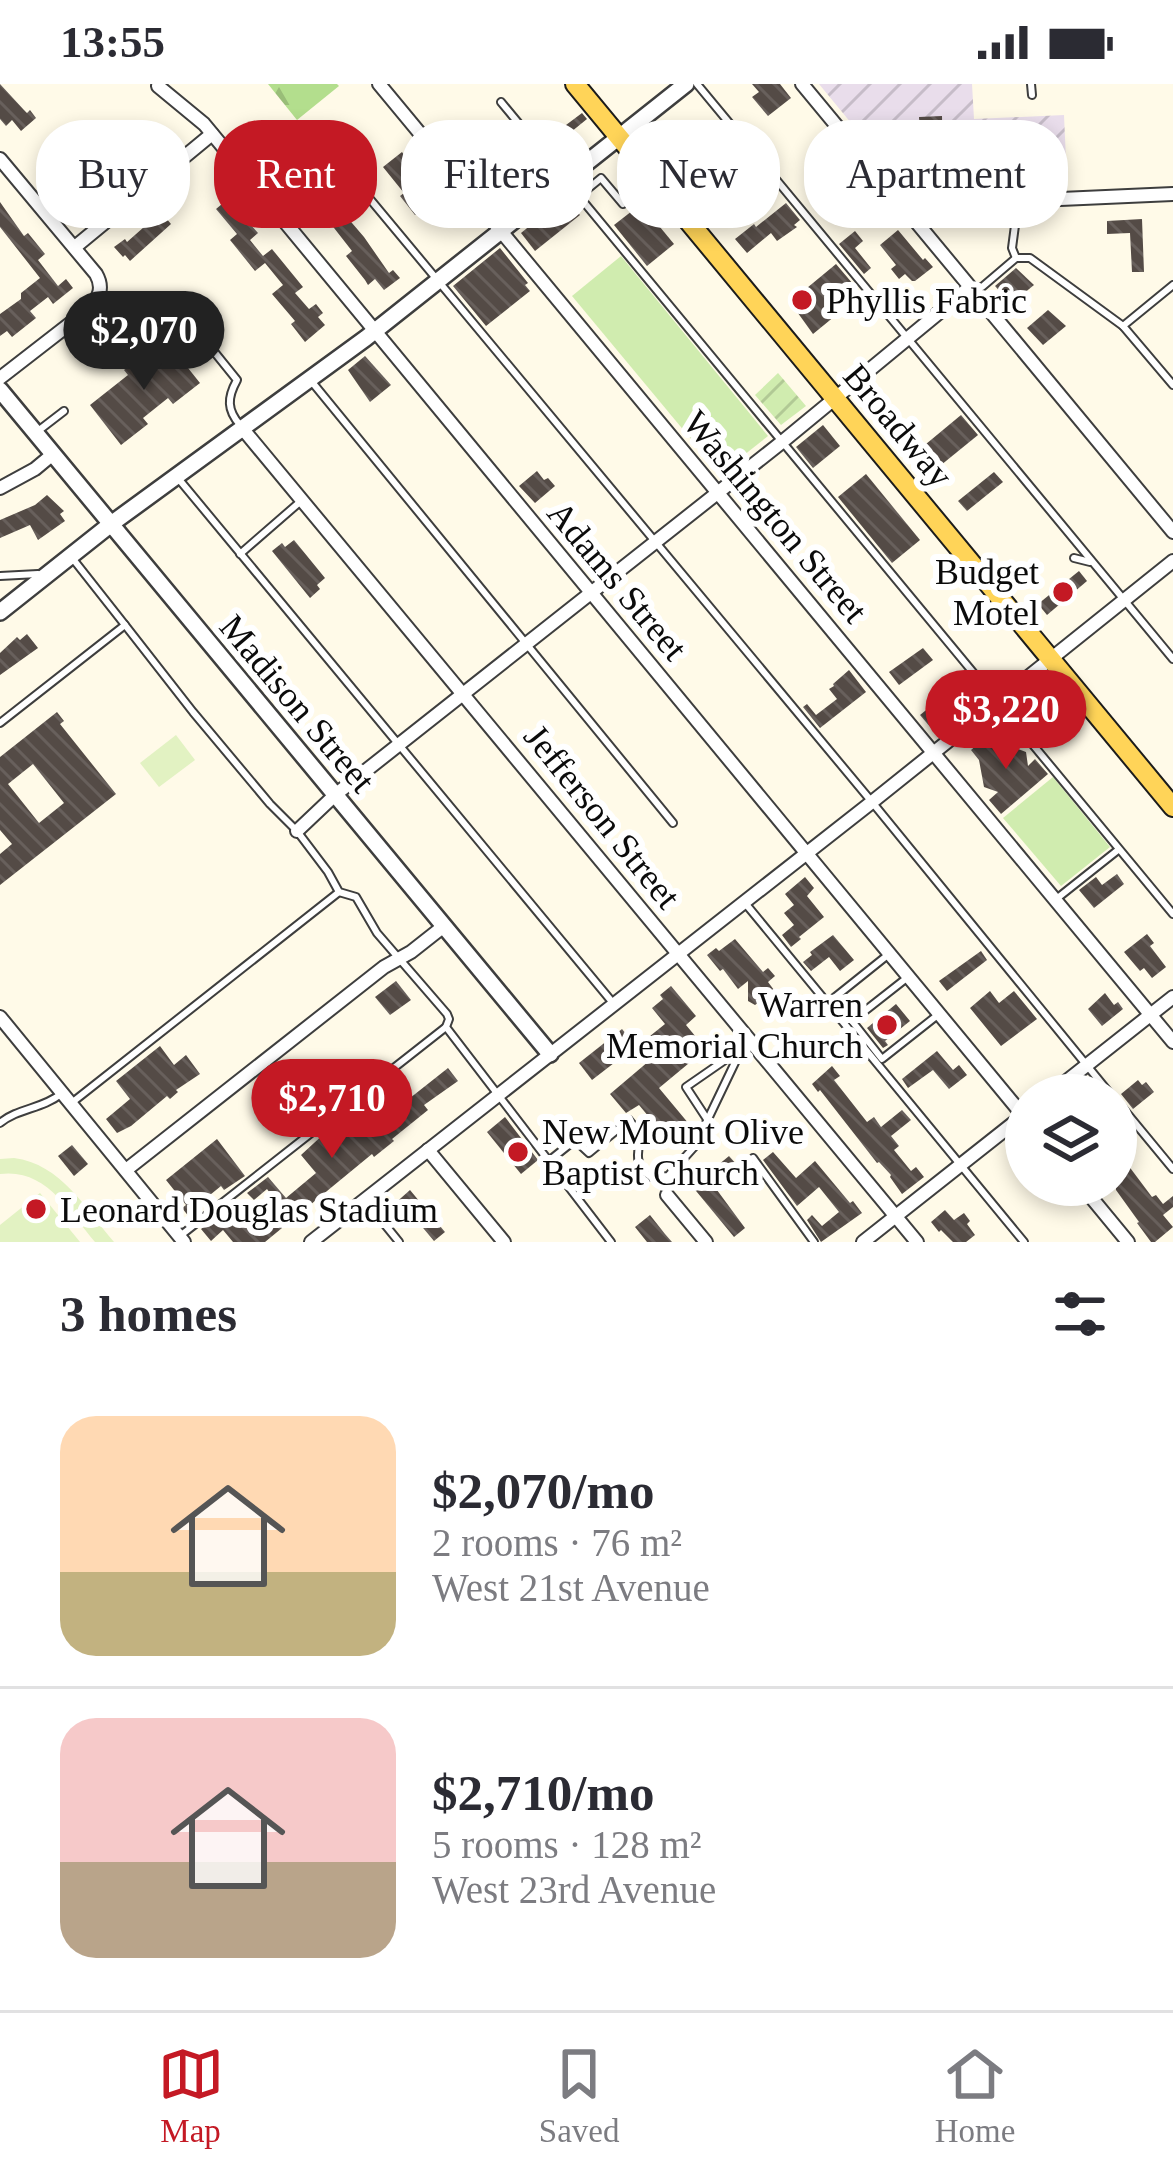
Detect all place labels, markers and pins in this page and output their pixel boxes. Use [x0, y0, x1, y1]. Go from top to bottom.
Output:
place label: Phyllis Fabric [826, 281, 1027, 321]
marker: Phyllis Fabric [789, 287, 815, 313]
pin: $2,070 [46, 291, 242, 393]
place label: Budget Motel [935, 552, 1039, 633]
marker: Budget Motel [1050, 579, 1076, 605]
pin: $3,220 [908, 670, 1104, 772]
place label: Warren Memorial Church [606, 985, 863, 1066]
marker: Warren Memorial Church [874, 1012, 900, 1038]
pin: $2,710 [234, 1059, 430, 1161]
place label: New Mount Olive Baptist Church [542, 1112, 804, 1193]
marker: New Mount Olive Baptist Church [505, 1139, 531, 1165]
place label: Leonard Douglas Stadium [60, 1190, 438, 1230]
marker: Leonard Douglas Stadium [23, 1196, 49, 1222]

